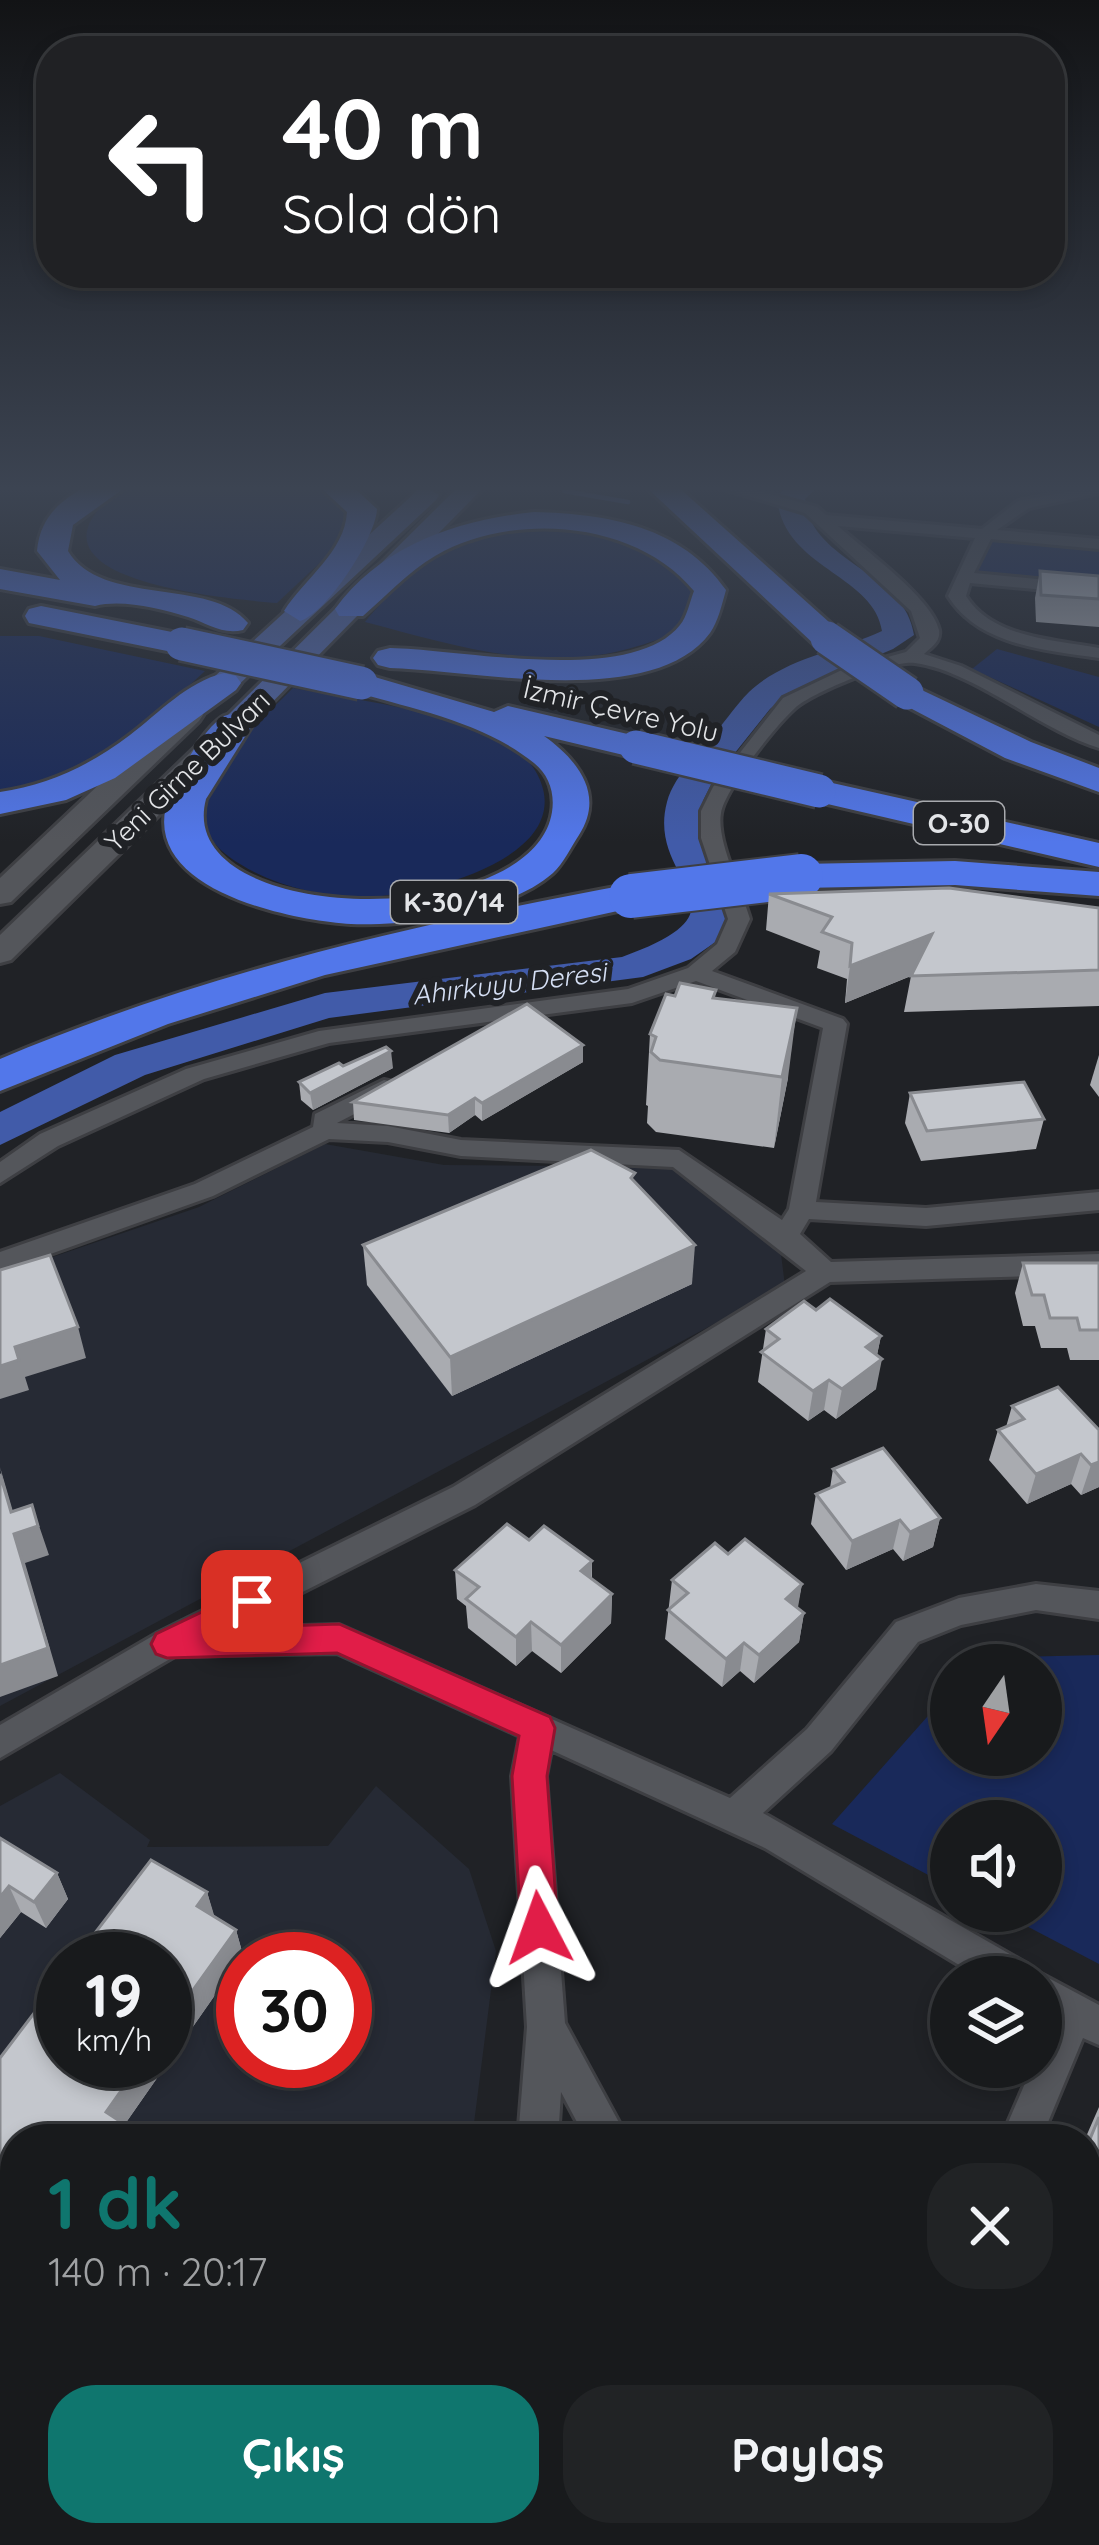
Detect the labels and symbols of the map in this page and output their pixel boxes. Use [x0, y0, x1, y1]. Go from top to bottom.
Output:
street label: İzmir Çevre Yolu [520, 671, 722, 749]
street label: Yeni Girne Bulvarı [97, 684, 277, 858]
road number: O-30 [914, 802, 1004, 844]
road number: K-30/14 [391, 881, 517, 923]
water label: Ahırkuyu Deresi [410, 954, 611, 1012]
pin [201, 1550, 303, 1652]
north arrow [930, 1644, 1062, 1776]
position arrow [476, 1865, 602, 1991]
speed limit sign: 30 [216, 1932, 372, 2088]

